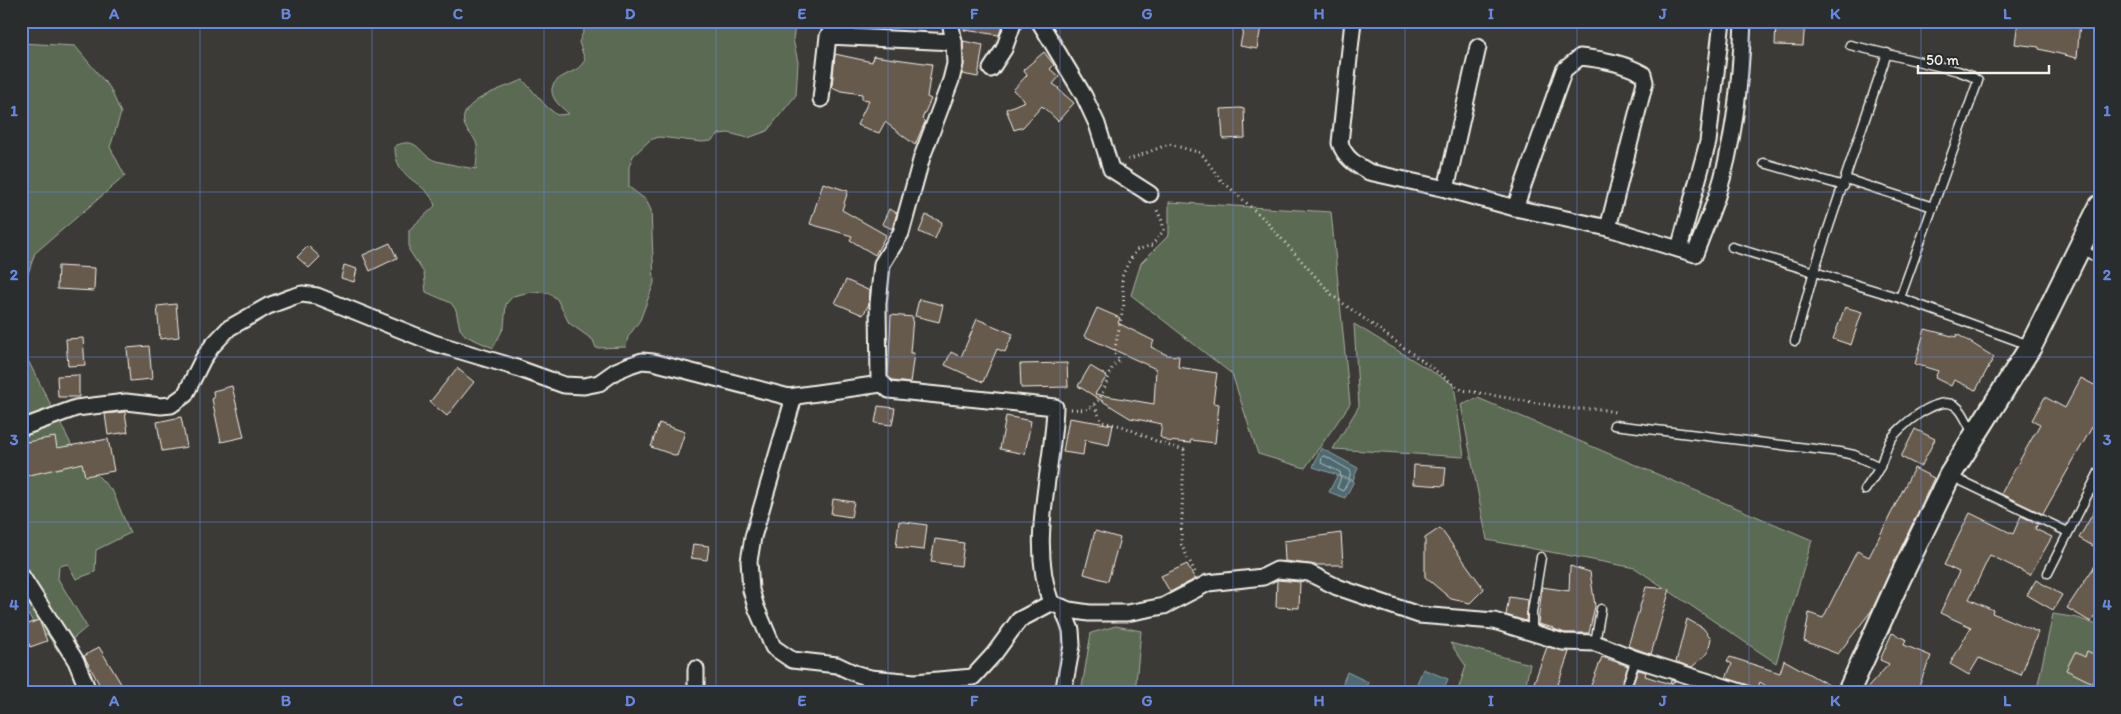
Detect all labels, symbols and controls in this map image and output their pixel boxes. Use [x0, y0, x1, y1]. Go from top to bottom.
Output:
text: A [108, 4, 120, 23]
text: B [281, 4, 292, 23]
text: C [453, 4, 464, 23]
text: D [625, 4, 636, 23]
text: E [798, 4, 807, 23]
text: F [970, 4, 979, 23]
text: G [1141, 4, 1153, 23]
text: H [1313, 4, 1325, 23]
text: I [1488, 4, 1494, 23]
text: J [1658, 4, 1667, 23]
text: K [1830, 4, 1841, 23]
text: L [2003, 4, 2012, 23]
scale bar [1918, 42, 2050, 74]
text: 50 m [1926, 51, 1959, 69]
text: 1 [10, 101, 18, 120]
text: 1 [2103, 101, 2111, 120]
text: 2 [10, 265, 19, 284]
text: 2 [2103, 265, 2112, 284]
text: 3 [10, 430, 19, 449]
text: 3 [2103, 430, 2112, 449]
text: 4 [9, 595, 19, 614]
text: 4 [2102, 595, 2112, 614]
text: A [108, 691, 120, 710]
text: B [281, 691, 292, 710]
text: C [453, 691, 464, 710]
text: D [625, 691, 636, 710]
text: E [798, 691, 807, 710]
text: F [970, 691, 979, 710]
text: G [1141, 691, 1153, 710]
text: H [1313, 691, 1325, 710]
text: I [1488, 691, 1494, 710]
text: J [1658, 691, 1667, 710]
text: K [1830, 691, 1841, 710]
text: L [2003, 691, 2012, 710]

